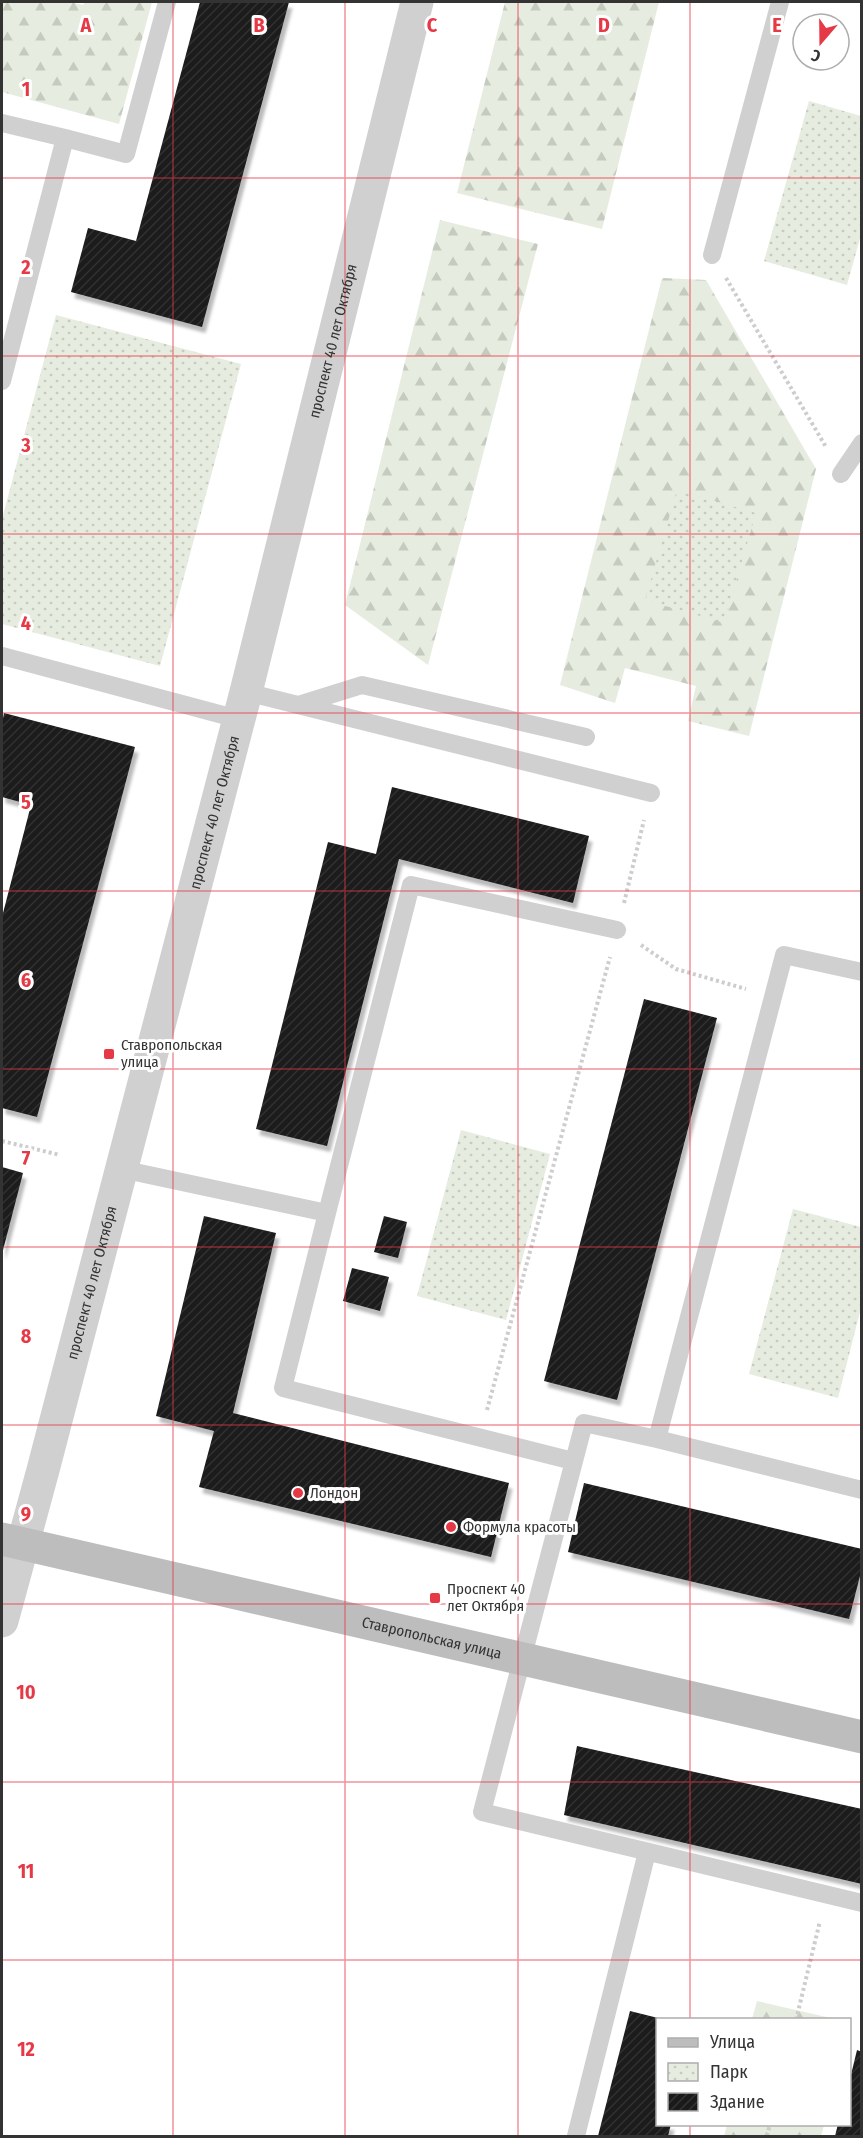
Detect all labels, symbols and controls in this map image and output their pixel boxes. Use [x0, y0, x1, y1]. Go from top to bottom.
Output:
north arrow [791, 12, 851, 72]
text: A [80, 13, 93, 37]
text: B [253, 13, 265, 37]
text: C [427, 13, 438, 37]
text: D [598, 13, 610, 37]
text: E [772, 13, 782, 37]
text: С [808, 45, 823, 66]
text: 1 [22, 77, 30, 101]
text: 2 [20, 255, 31, 279]
street label: проспект 40 лет Октября [305, 262, 361, 420]
text: 3 [20, 433, 31, 457]
text: 4 [21, 611, 31, 635]
street label: проспект 40 лет Октября [186, 734, 243, 891]
text: 5 [21, 790, 31, 814]
text: 6 [21, 968, 31, 992]
place label: Ставропольская улица [121, 1036, 223, 1071]
marker: Ставропольская улица [102, 1047, 116, 1061]
text: 7 [22, 1146, 31, 1170]
street label: проспект 40 лет Октября [63, 1204, 121, 1362]
text: 8 [21, 1324, 32, 1348]
place label: Лондон [310, 1484, 358, 1502]
marker: Лондон [291, 1486, 305, 1500]
text: 9 [21, 1502, 31, 1526]
place label: Формула красоты [463, 1518, 576, 1536]
marker: Формула красоты [444, 1520, 458, 1534]
place label: Проспект 40 лет Октября [447, 1580, 525, 1615]
marker: Проспект 40 лет Октября [428, 1591, 442, 1605]
street label: Ставропольская улица [360, 1613, 503, 1663]
text: 10 [16, 1680, 36, 1704]
text: 11 [18, 1859, 34, 1883]
legend [656, 2018, 851, 2126]
text: Улица [709, 2031, 755, 2053]
text: 12 [17, 2037, 35, 2061]
text: Парк [710, 2061, 748, 2083]
text: Здание [710, 2091, 765, 2113]

